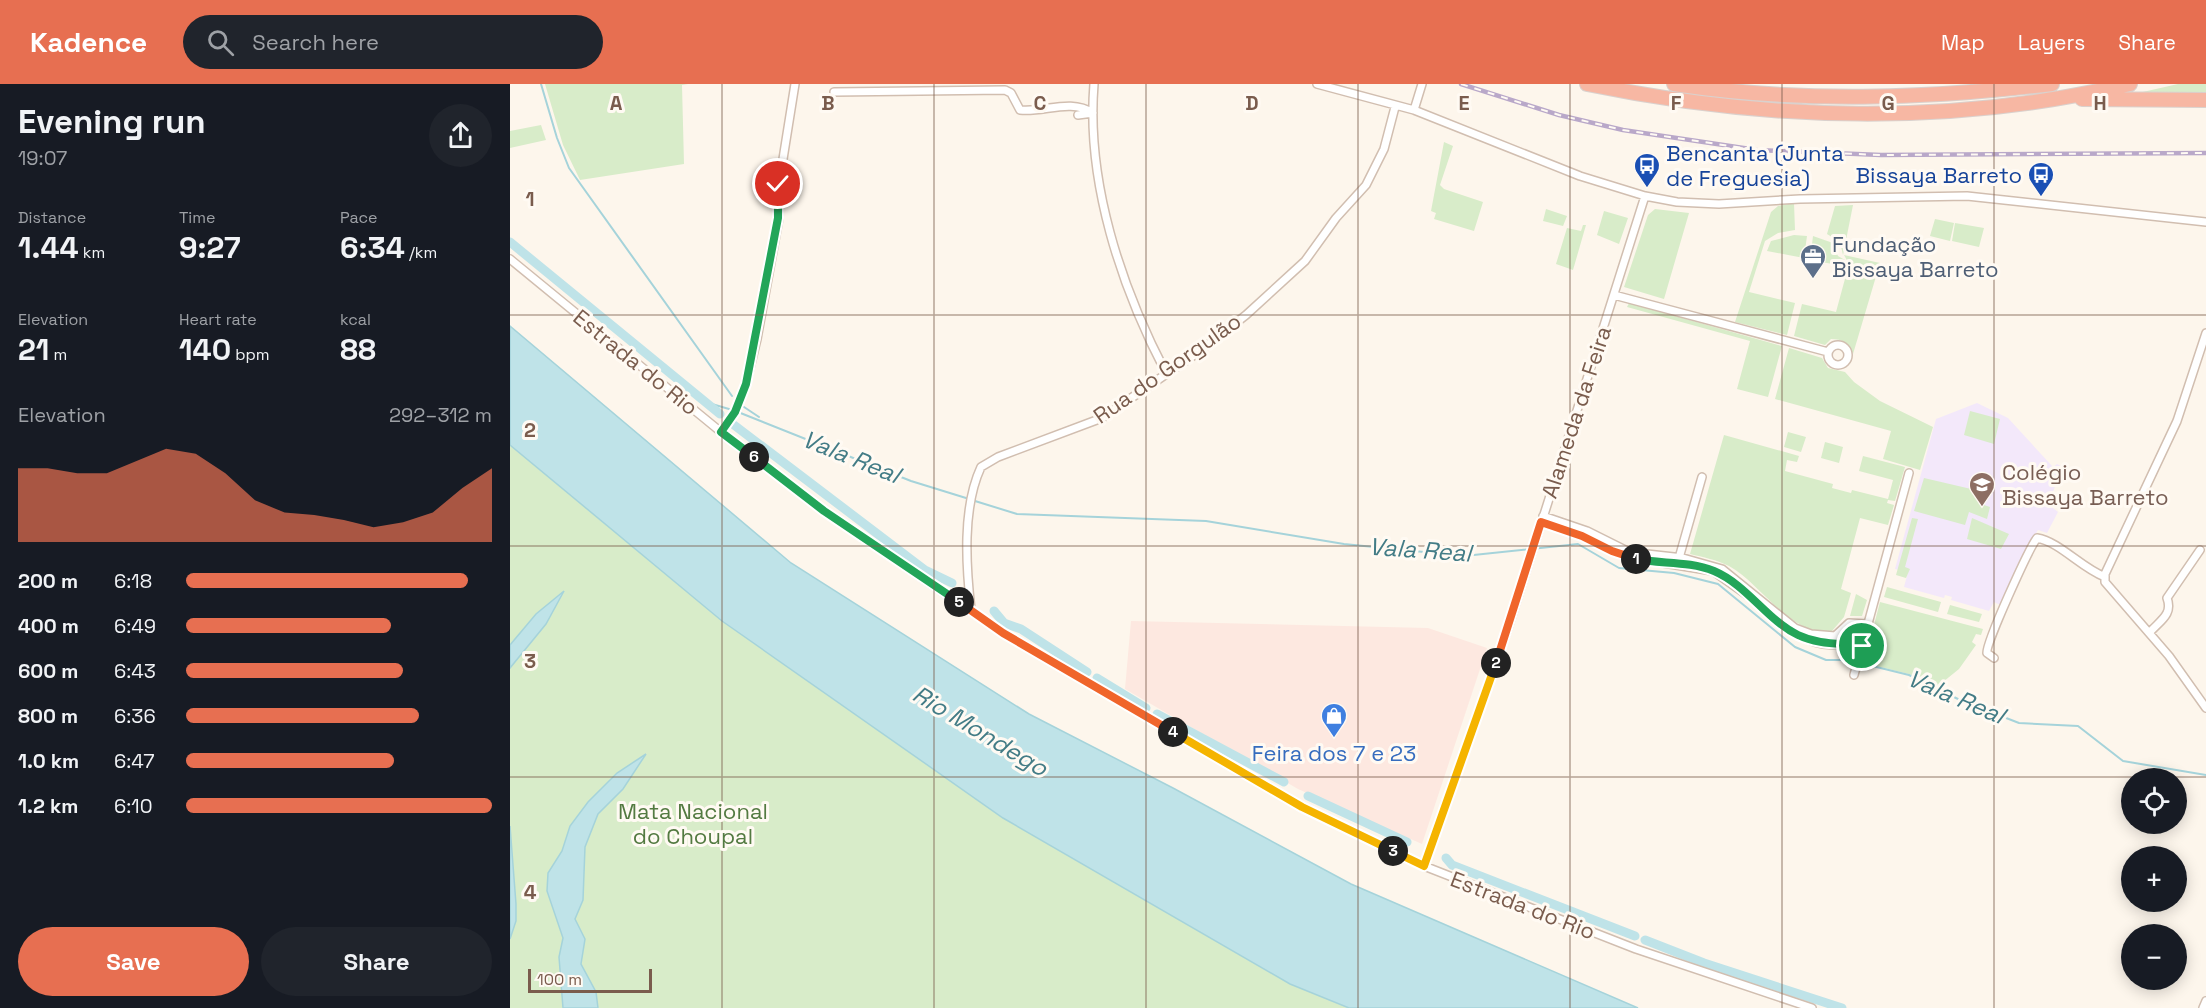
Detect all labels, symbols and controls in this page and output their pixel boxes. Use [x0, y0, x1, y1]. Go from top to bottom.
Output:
search box [183, 15, 603, 69]
text: Kadence [30, 24, 147, 60]
icon: search [204, 26, 237, 59]
text: Search here [252, 28, 379, 56]
text: Map [1941, 29, 1985, 56]
text: Layers [2018, 29, 2085, 56]
text: Share [2118, 29, 2176, 56]
text: A [610, 90, 623, 116]
text: B [821, 90, 835, 116]
text: C [1034, 90, 1047, 116]
text: D [1245, 90, 1259, 116]
text: E [1458, 90, 1470, 116]
text: F [1671, 90, 1682, 116]
text: G [1881, 90, 1895, 116]
text: H [2093, 90, 2107, 116]
text: Evening run [18, 101, 206, 143]
button: share [429, 104, 492, 167]
place label: Bencanta (Junta de Freguesia) [1666, 139, 1844, 192]
text: 19:07 [18, 145, 67, 171]
bus stop icon: Bencanta (Junta de Freguesia) [1632, 151, 1662, 189]
pin [752, 158, 803, 209]
bus stop icon: Bissaya Barreto [2026, 160, 2056, 198]
place label: Bissaya Barreto [1856, 161, 2022, 189]
icon: check [761, 167, 794, 200]
text: 1 [525, 186, 535, 212]
text: Distance [18, 207, 86, 228]
text: Time [179, 207, 215, 228]
text: Pace [340, 207, 377, 228]
text: 1.44 [18, 228, 79, 267]
text: 9:27 [179, 228, 241, 267]
text: 6:34 [340, 228, 405, 267]
place label: Fundação Bissaya Barreto [1832, 230, 1998, 283]
text: km [79, 242, 105, 263]
text: /km [405, 242, 437, 263]
office icon: Fundação Bissaya Barreto [1798, 242, 1828, 280]
street label: Estrada do Rio [568, 303, 704, 421]
street label: Rua do Gorgulão [1088, 307, 1246, 429]
text: Elevation [18, 309, 88, 330]
text: Heart rate [179, 309, 257, 330]
text: kcal [340, 309, 371, 330]
street label: Alameda da Feira [1535, 322, 1617, 502]
text: 21 [18, 330, 49, 369]
text: 140 [179, 330, 231, 369]
text: 88 [340, 330, 376, 369]
text: m [49, 344, 67, 365]
text: bpm [231, 344, 270, 365]
text: Elevation [18, 402, 106, 428]
text: 292–312 m [389, 402, 492, 428]
text: 2 [524, 417, 536, 443]
water label: Vala Real [798, 423, 907, 491]
pin: 6 [739, 442, 769, 472]
text: 6 [749, 446, 759, 467]
place label: Colégio Bissaya Barreto [2002, 458, 2168, 511]
school or university icon: Colégio Bissaya Barreto [1967, 470, 1997, 508]
water label: Vala Real [1368, 530, 1475, 569]
pin: 1 [1621, 544, 1651, 574]
text: 1 [1632, 548, 1640, 569]
text: 200 m [18, 568, 78, 594]
text: 6:18 [114, 568, 152, 594]
pin: 5 [944, 587, 974, 617]
text: 5 [954, 591, 964, 612]
text: 400 m [18, 613, 79, 639]
text: 6:49 [114, 613, 156, 639]
pin [1836, 620, 1887, 671]
icon: arrive [1845, 629, 1878, 662]
text: 3 [524, 648, 536, 674]
pin: 2 [1481, 648, 1511, 678]
text: 2 [1491, 652, 1501, 673]
text: 600 m [18, 658, 78, 684]
text: 6:43 [114, 658, 156, 684]
water label: Vala Real [1903, 662, 2012, 732]
water label: Rio Mondego [907, 678, 1054, 784]
shop icon: Feira dos 7 e 23 [1319, 701, 1349, 739]
text: 800 m [18, 703, 78, 729]
text: 6:36 [114, 703, 156, 729]
pin: 4 [1158, 717, 1188, 747]
text: 4 [1168, 721, 1178, 742]
place label: Feira dos 7 e 23 [1252, 739, 1416, 767]
text: 1.0 km [18, 748, 79, 774]
text: 6:47 [114, 748, 154, 774]
map controls [2121, 768, 2187, 990]
button: locate [2121, 768, 2187, 834]
text: 1.2 km [18, 793, 78, 819]
text: 6:10 [114, 793, 152, 819]
park label: Mata Nacional do Choupal [618, 797, 768, 850]
pin: 3 [1378, 836, 1408, 866]
text: 3 [1388, 840, 1398, 861]
button: + [2121, 846, 2187, 912]
street label: Estrada do Rio [1447, 865, 1599, 945]
text: 4 [524, 879, 537, 905]
button: − [2121, 924, 2187, 990]
button: Save [18, 927, 249, 996]
button: Share [261, 927, 492, 996]
scale bar [528, 966, 652, 994]
text: 100 m [537, 969, 582, 990]

